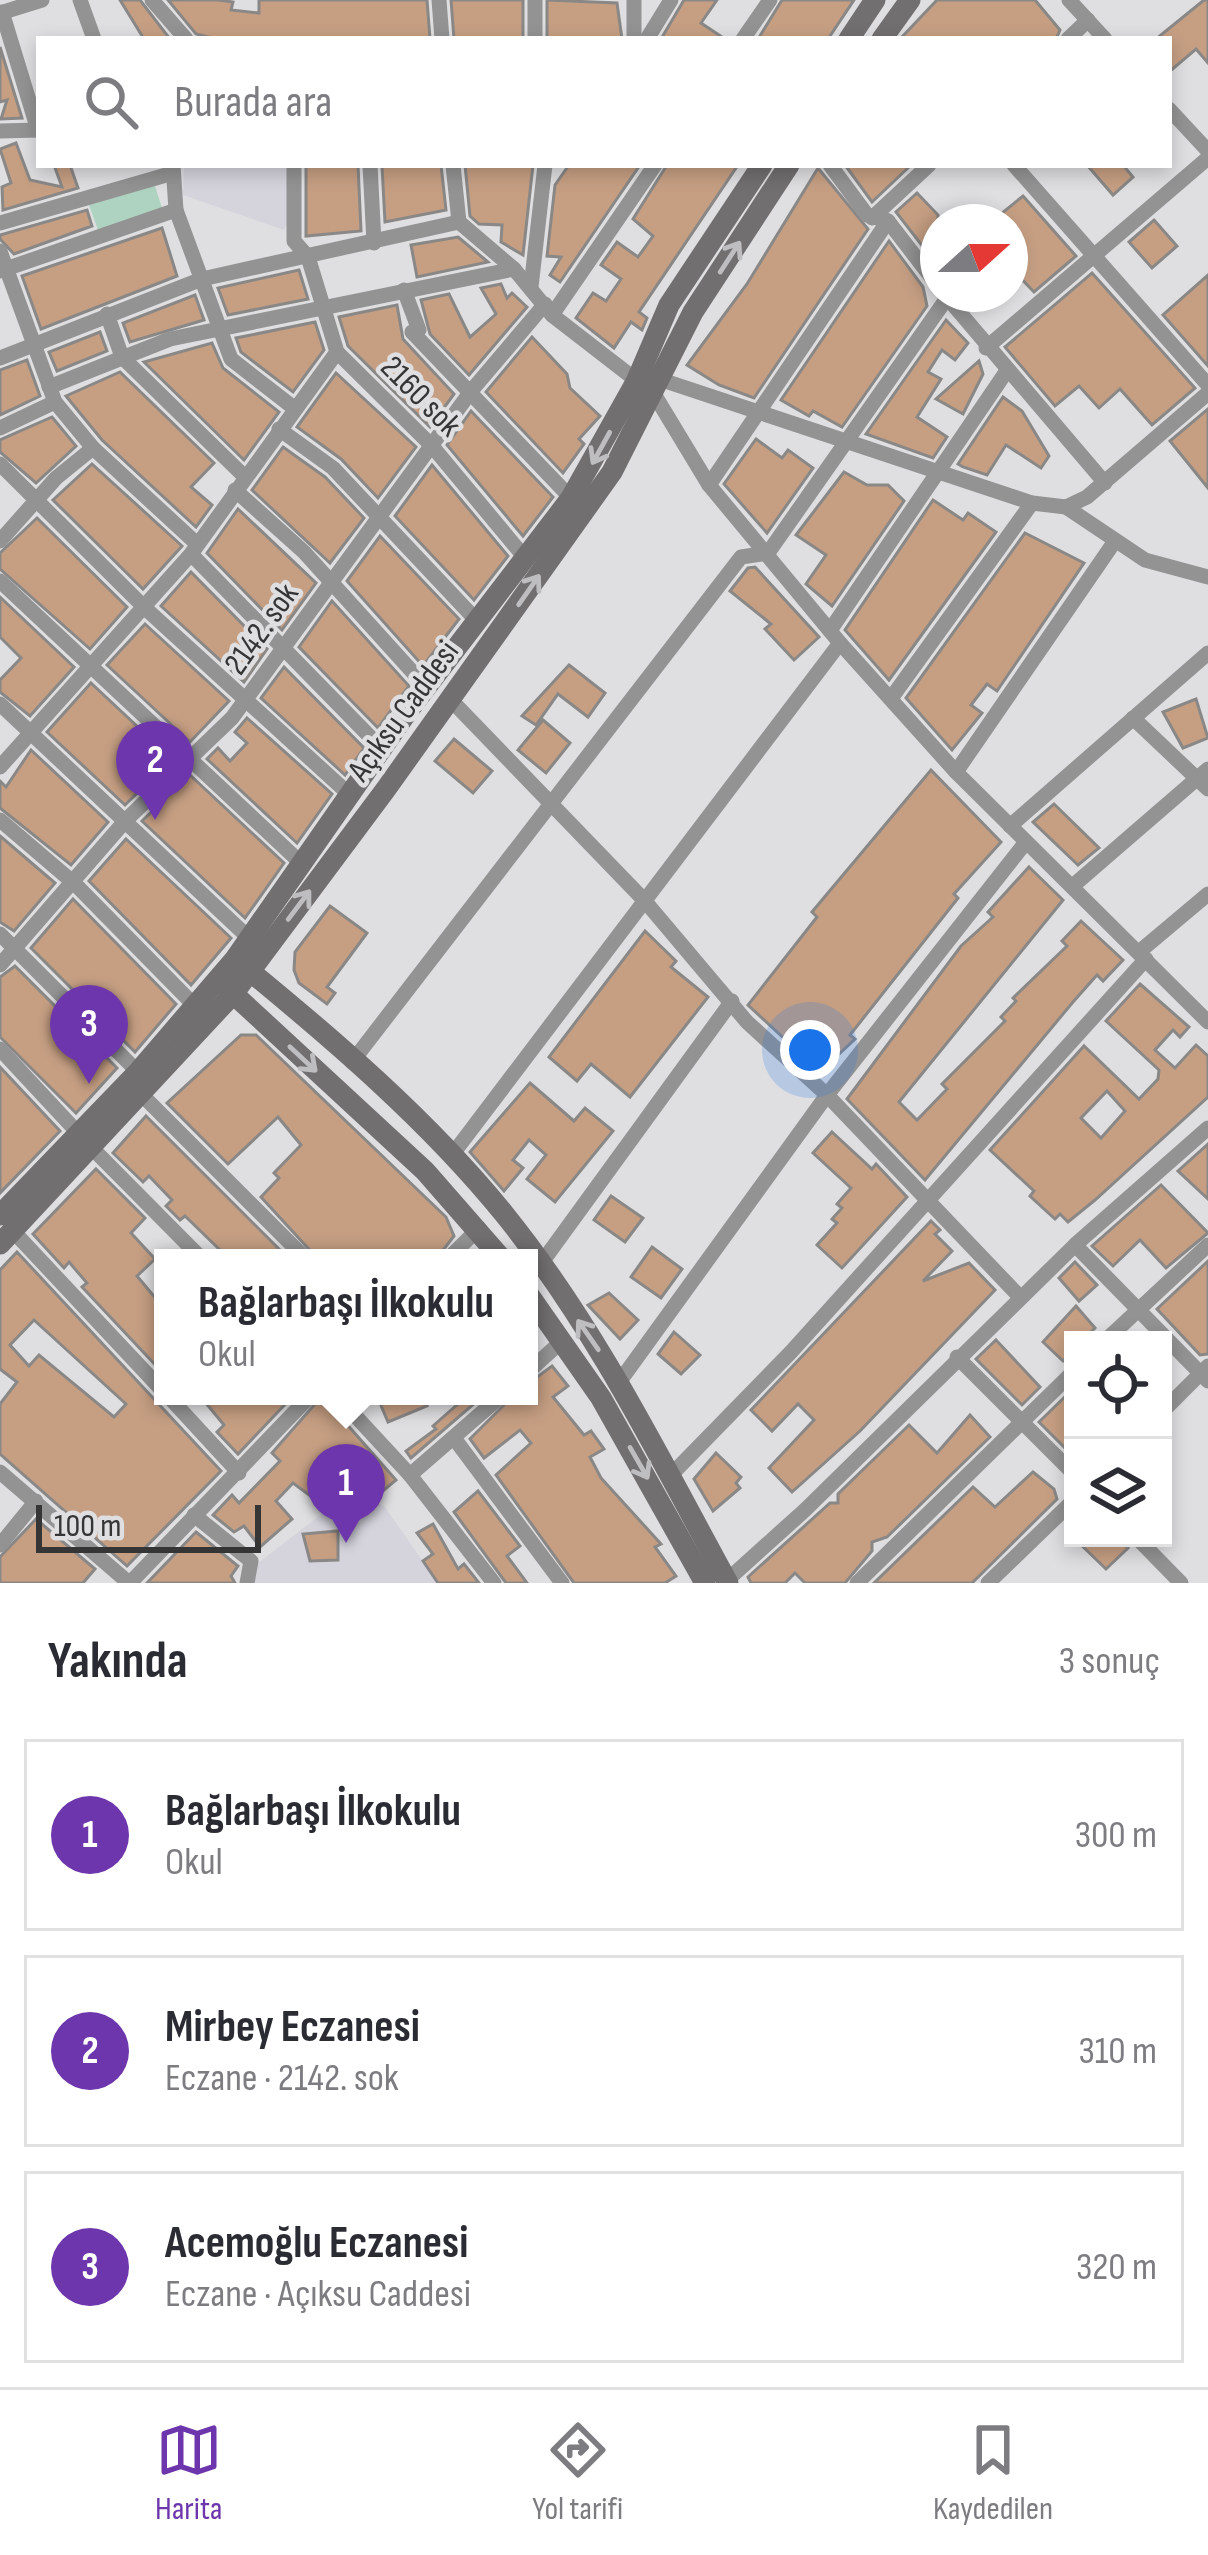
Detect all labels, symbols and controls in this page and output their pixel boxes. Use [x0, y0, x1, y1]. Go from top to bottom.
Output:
search box [36, 36, 1172, 168]
icon: search [78, 69, 144, 135]
text: Burada ara [174, 75, 332, 130]
north arrow [920, 204, 1028, 312]
one-way arrow [717, 240, 742, 274]
street label: 2160 sok [372, 348, 470, 445]
one-way arrow [588, 430, 612, 465]
one-way arrow [516, 574, 541, 607]
street label: 2142. sok [216, 575, 308, 683]
street label: Açıksu Caddesi [339, 633, 468, 790]
pin: 2 [116, 721, 194, 820]
one-way arrow [286, 889, 312, 922]
pin: 3 [50, 985, 128, 1084]
your location [780, 1020, 840, 1080]
one-way arrow [288, 1044, 318, 1072]
popup [154, 1249, 538, 1405]
text: Bağlarbaşı İlkokulu [198, 1276, 494, 1331]
one-way arrow [576, 1319, 601, 1352]
text: Okul [198, 1331, 256, 1378]
map controls [1064, 1331, 1172, 1547]
button: locate [1064, 1331, 1172, 1439]
button: layers [1064, 1439, 1172, 1547]
pin: 1 [307, 1444, 385, 1543]
one-way arrow [627, 1445, 651, 1480]
scale bar [36, 1499, 261, 1552]
text: 100 m [54, 1506, 121, 1546]
text: Yakında [48, 1631, 188, 1692]
text: 3 sonuç [1059, 1638, 1160, 1685]
text: Bağlarbaşı İlkokulu [165, 1784, 461, 1839]
text: 1 [82, 1812, 98, 1859]
text: 300 m [1075, 1812, 1157, 1859]
text: Okul [165, 1839, 223, 1886]
text: Mirbey Eczanesi [165, 2000, 420, 2055]
text: 2 [81, 2028, 99, 2075]
text: 310 m [1078, 2028, 1157, 2075]
text: Eczane · 2142. sok [165, 2055, 399, 2102]
text: Acemoğlu Eczanesi [165, 2216, 468, 2271]
text: 3 [81, 2244, 99, 2291]
text: 320 m [1076, 2244, 1157, 2291]
text: Eczane · Açıksu Caddesi [165, 2271, 471, 2318]
tab: Harita [155, 2417, 223, 2529]
tab: Yol tarifi [532, 2417, 623, 2529]
tab: Kaydedilen [933, 2417, 1053, 2529]

